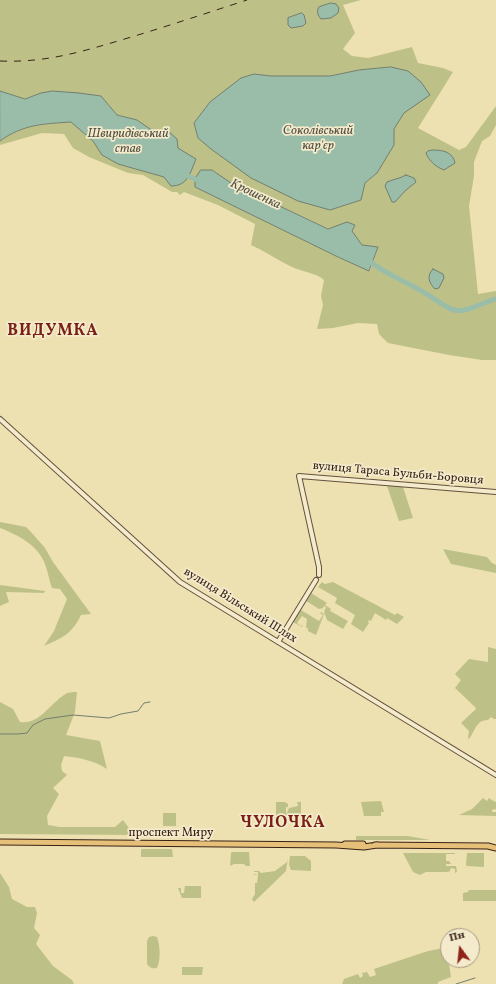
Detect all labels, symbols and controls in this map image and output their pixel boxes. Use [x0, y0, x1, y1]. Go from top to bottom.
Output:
water label: Соколівський кар'єр [283, 124, 353, 155]
water label: Швиридівський став [87, 127, 169, 158]
water label: Крошенка [227, 176, 283, 214]
district label: ВИДУМКА [7, 322, 99, 342]
street label: вулиця Тараса Бульби-Боровця [312, 459, 484, 489]
street label: вулиця Вільський Шлях [181, 565, 299, 647]
district label: ЧУЛОЧКА [240, 814, 326, 834]
street label: проспект Миру [129, 827, 213, 841]
north arrow [440, 928, 480, 968]
text: Пн [448, 928, 467, 946]

